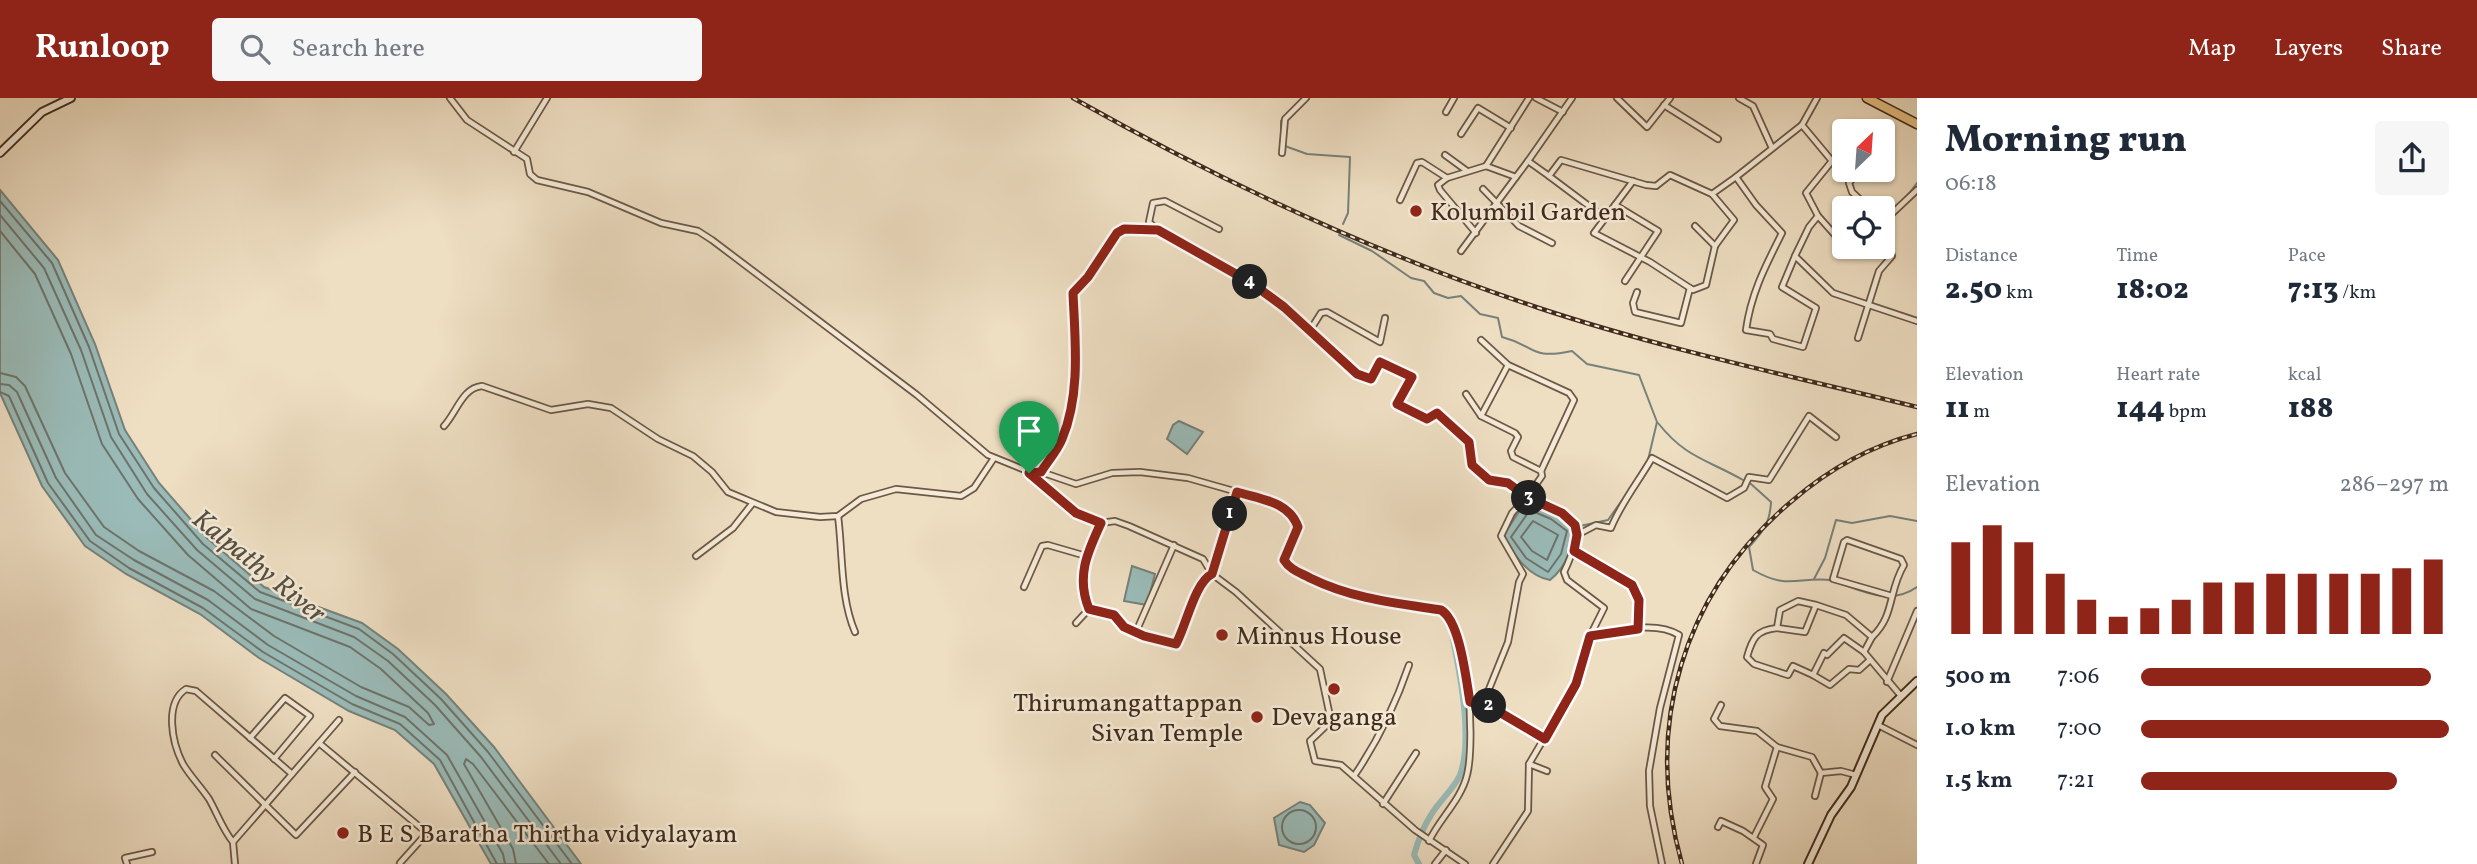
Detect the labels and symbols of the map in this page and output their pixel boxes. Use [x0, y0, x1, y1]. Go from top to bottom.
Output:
north arrow [1832, 119, 1895, 182]
place label: Kolumbil Garden [1430, 195, 1626, 231]
marker: Kolumbil Garden [1408, 203, 1424, 219]
pin: 4 [1232, 264, 1268, 300]
pin [999, 401, 1059, 473]
pin: 3 [1512, 480, 1546, 516]
pin: 1 [1212, 496, 1248, 532]
water label: Kalpathy River [183, 501, 334, 633]
place label: Minnus House [1236, 619, 1402, 655]
marker: Minnus House [1214, 627, 1230, 643]
marker: Devaganga [1326, 681, 1342, 697]
place label: Thirumangattappan Sivan Temple [1013, 686, 1243, 752]
pin: 2 [1472, 688, 1506, 724]
place label: Devaganga [1271, 700, 1397, 736]
marker: Thirumangattappan Sivan Temple [1249, 709, 1265, 725]
place label: B E S Baratha Thirtha vidyalayam [357, 817, 737, 853]
marker: B E S Baratha Thirtha vidyalayam [335, 825, 351, 841]

